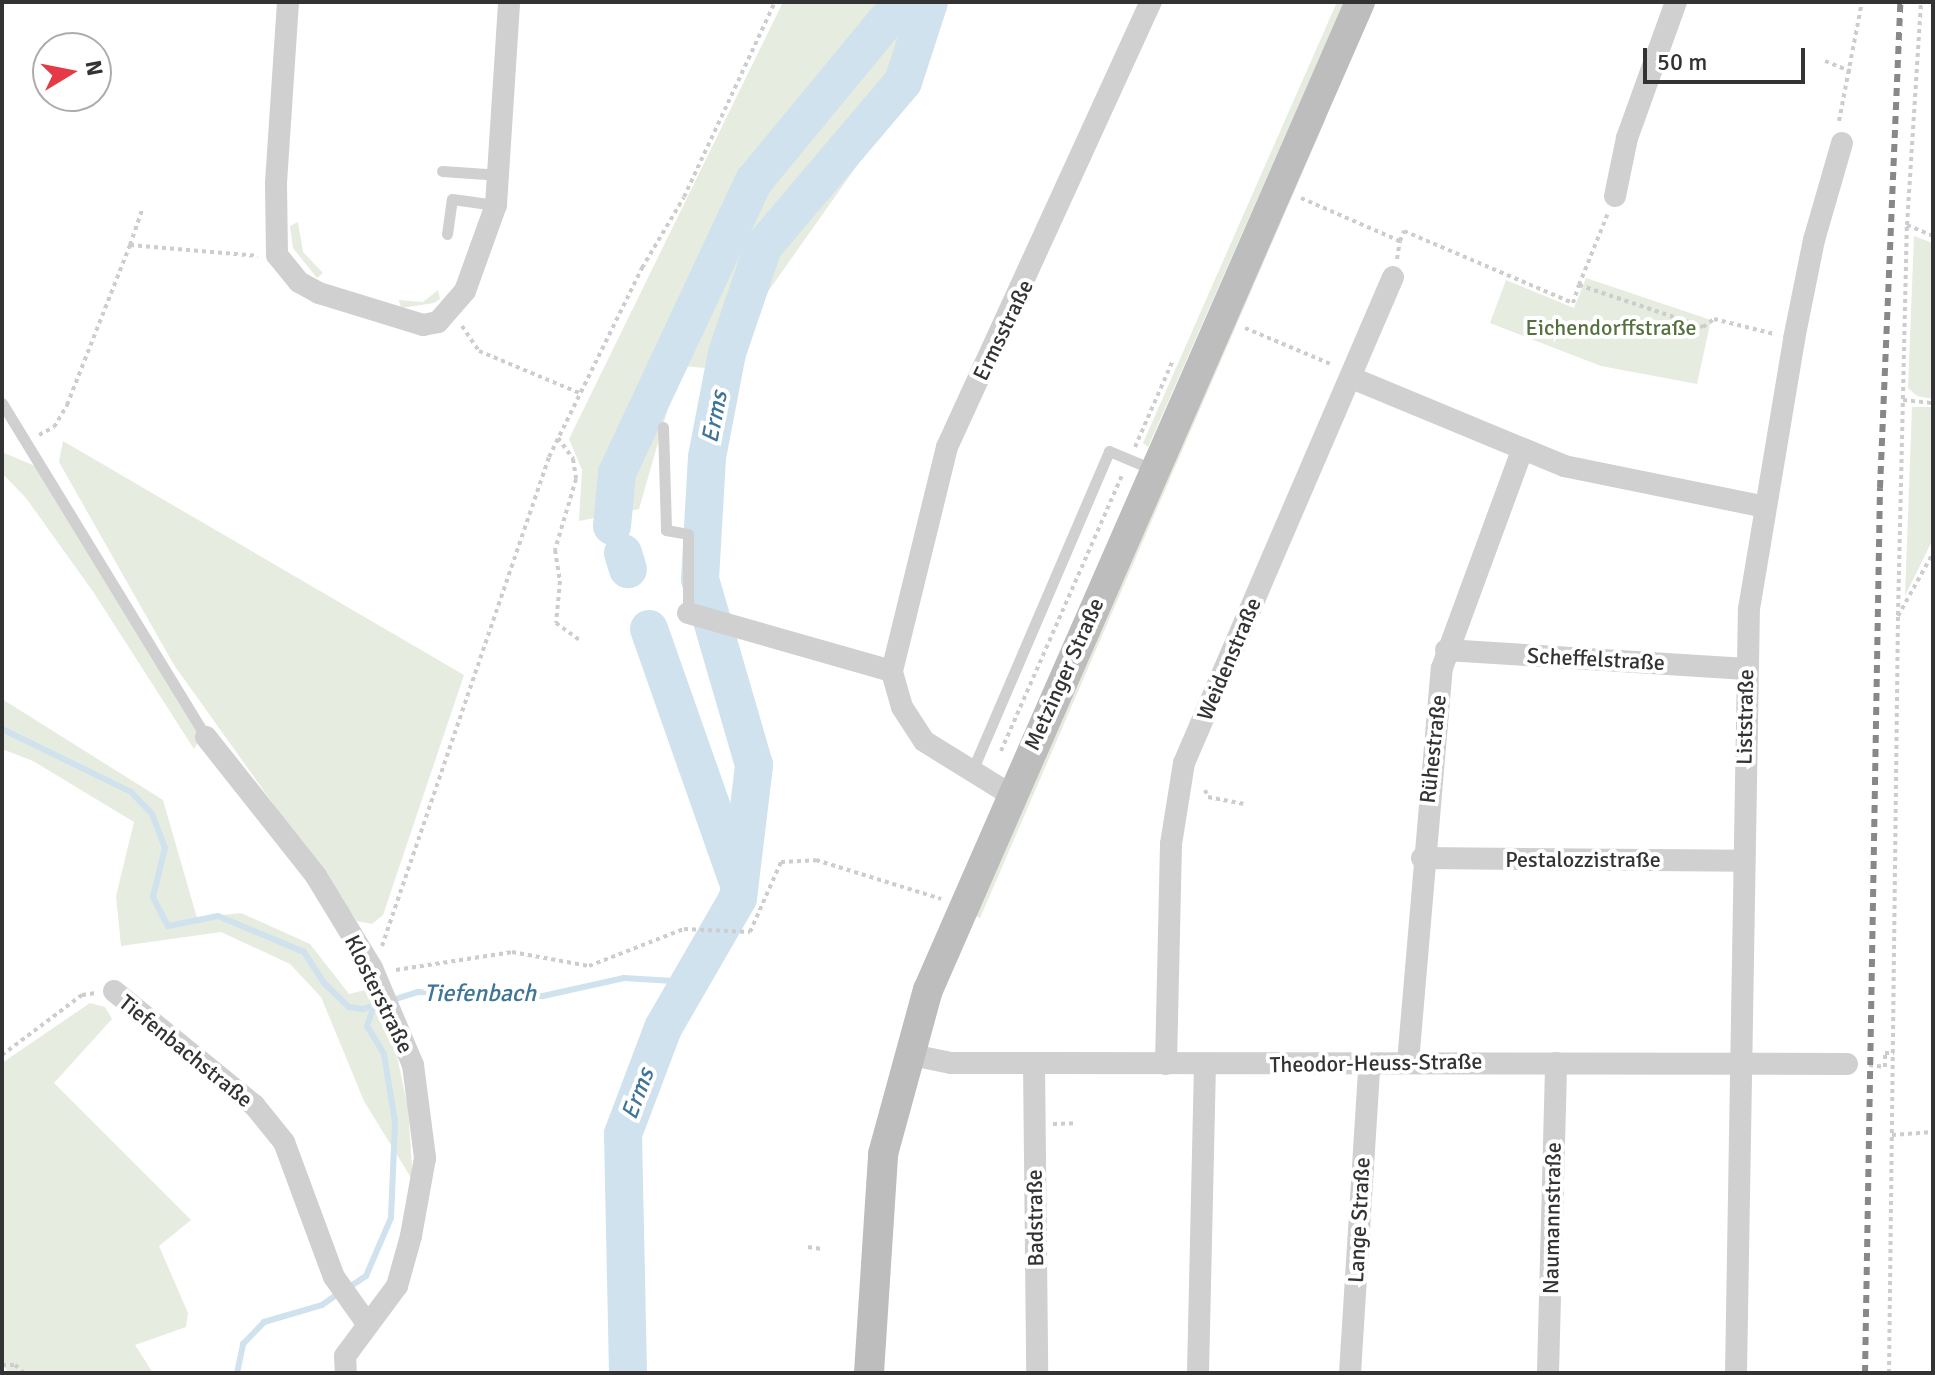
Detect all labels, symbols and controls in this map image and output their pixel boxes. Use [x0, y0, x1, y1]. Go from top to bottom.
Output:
north arrow [32, 32, 112, 112]
scale bar [1647, 32, 1809, 82]
text: 50 m [1657, 47, 1707, 77]
text: N [80, 58, 109, 78]
street label: Ermsstraße [967, 275, 1039, 385]
park label: Eichendorffstraße [1526, 315, 1696, 341]
water label: Erms [696, 389, 734, 445]
street label: Metzinger Straße [1019, 594, 1109, 754]
street label: Weidenstraße [1191, 594, 1267, 724]
street label: Scheffelstraße [1526, 642, 1666, 676]
street label: Liststraße [1731, 669, 1759, 765]
street label: Rühestraße [1414, 693, 1452, 805]
street label: Pestalozzistraße [1505, 847, 1661, 873]
street label: Klosterstraße [339, 931, 419, 1057]
water label: Tiefenbach [424, 980, 536, 1008]
street label: Tiefenbachstraße [114, 989, 258, 1113]
street label: Theodor-Heuss-Straße [1269, 1048, 1483, 1078]
water label: Erms [615, 1065, 661, 1123]
street label: Naumannstraße [1537, 1142, 1567, 1294]
street label: Lange Straße [1343, 1157, 1375, 1283]
street label: Badstraße [1021, 1169, 1049, 1267]

